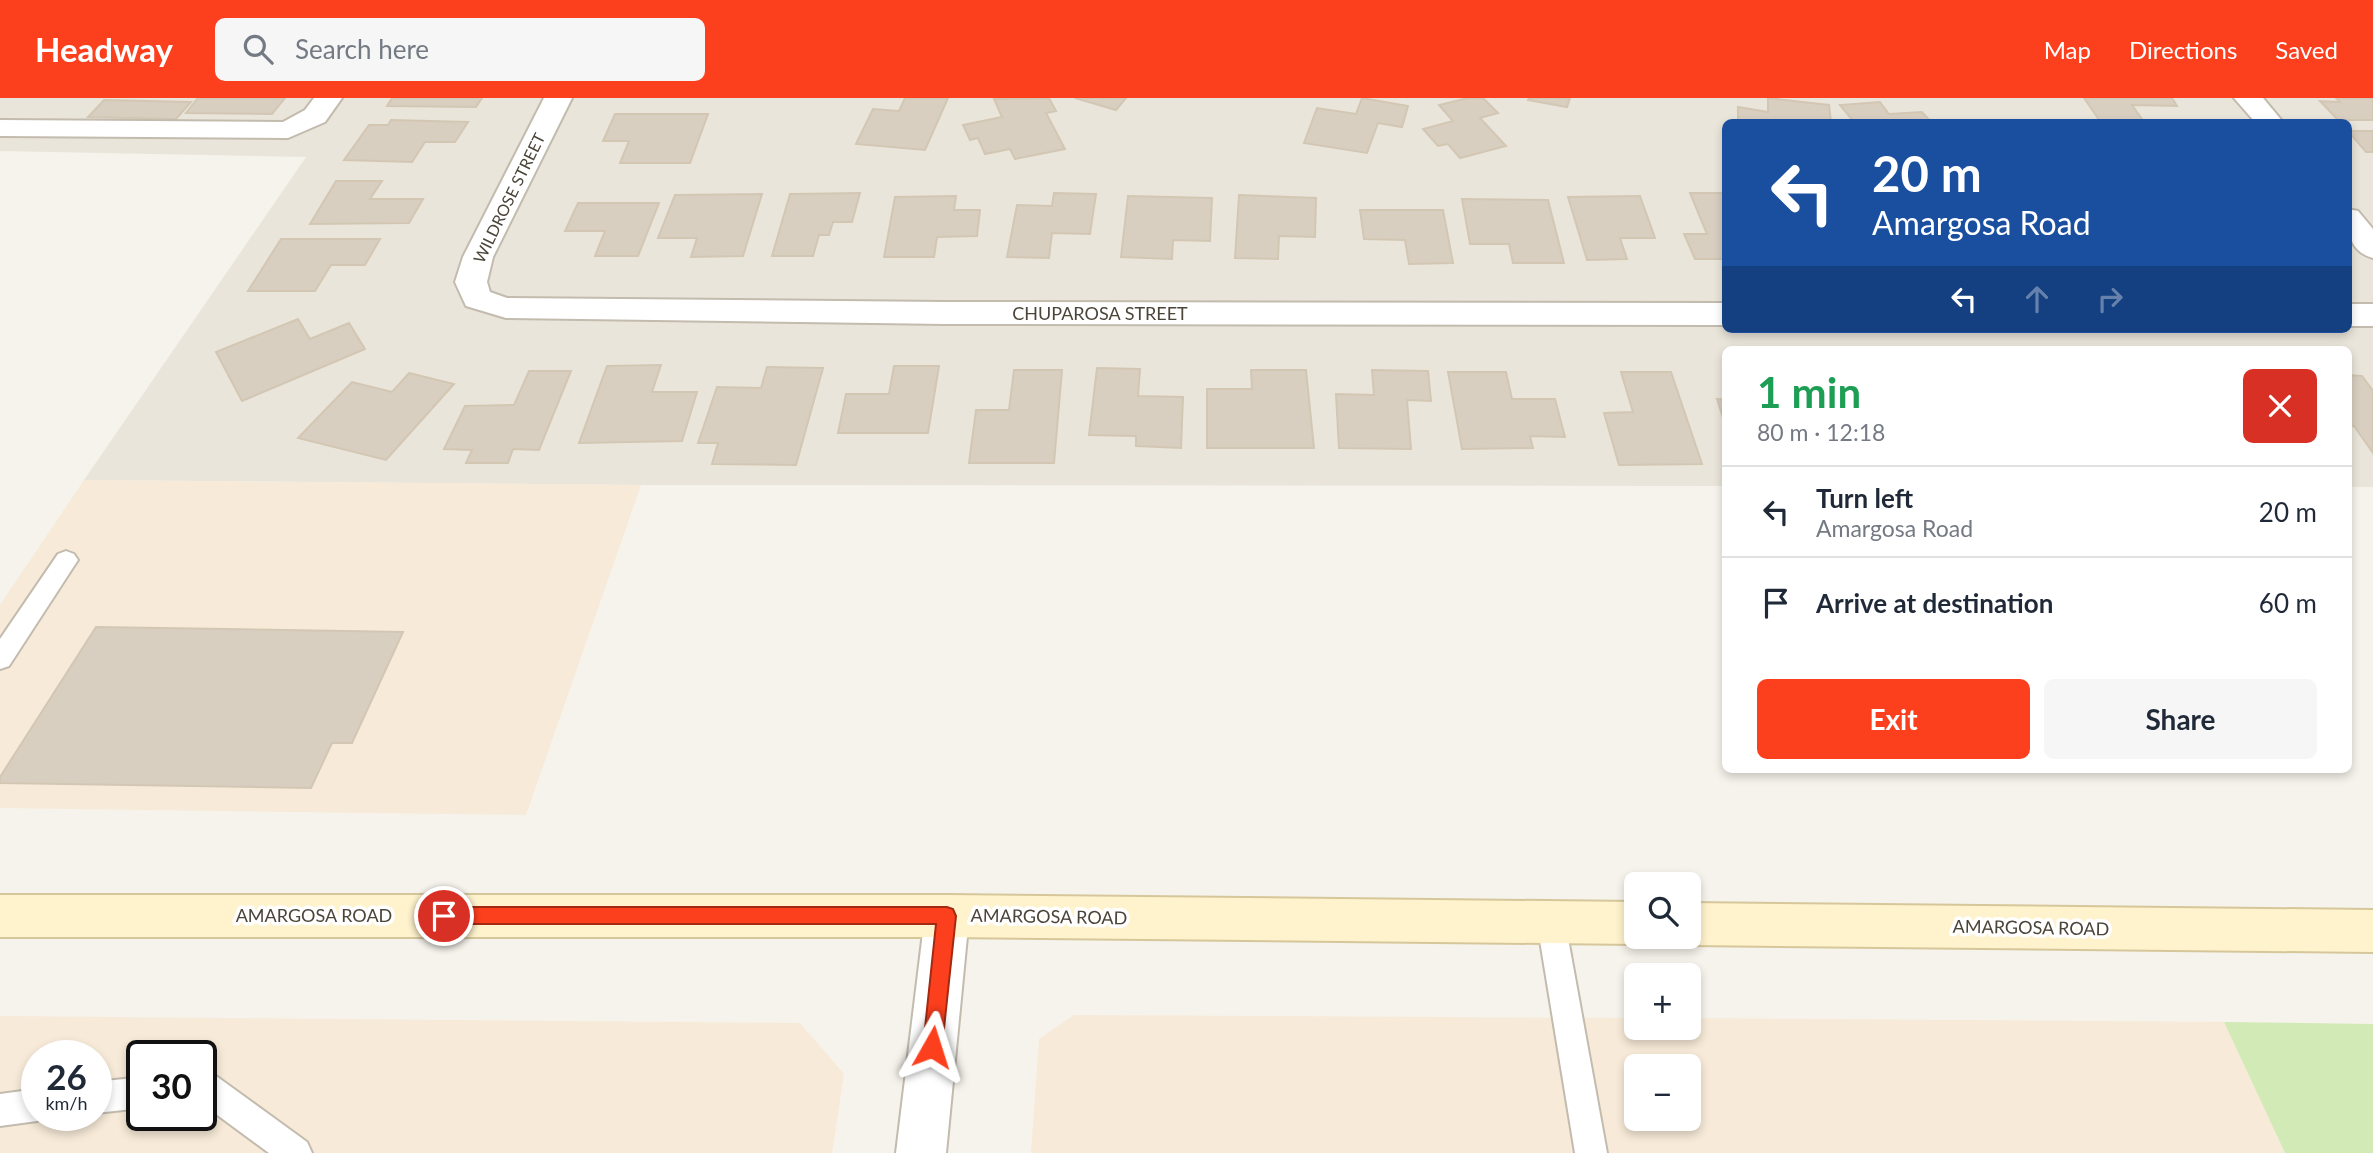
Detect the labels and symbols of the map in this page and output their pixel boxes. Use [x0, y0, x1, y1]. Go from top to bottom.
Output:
street label: WILDROSE STREET [469, 129, 549, 266]
street label: CHUPAROSA STREET [1012, 302, 1188, 324]
pin [414, 886, 474, 946]
street label: AMARGOSA ROAD [236, 904, 392, 926]
street label: AMARGOSA ROAD [971, 904, 1128, 928]
street label: AMARGOSA ROAD [1953, 915, 2110, 939]
position arrow [895, 1010, 969, 1084]
speed limit sign: 30 [126, 1040, 217, 1131]

